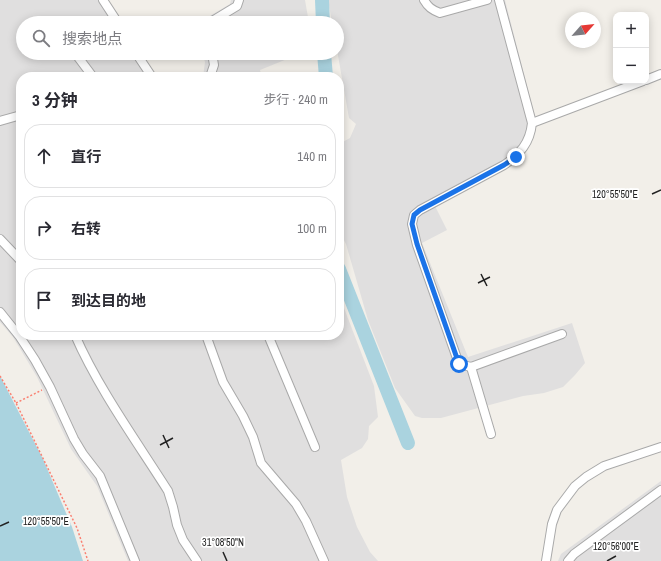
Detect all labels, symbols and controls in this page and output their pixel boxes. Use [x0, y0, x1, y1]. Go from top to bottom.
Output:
north arrow [565, 12, 601, 48]
map controls [613, 12, 649, 84]
button: + [613, 12, 649, 48]
search box [16, 16, 344, 60]
icon: search [30, 27, 52, 49]
text: 搜索地点 [62, 28, 122, 49]
button: − [613, 48, 649, 84]
text: 3 分钟 [32, 88, 78, 111]
text: 步行 · 240 m [263, 91, 328, 108]
icon: ahead [33, 145, 55, 167]
text: 直行 [71, 146, 101, 167]
text: 140 m [297, 148, 327, 165]
route end [507, 148, 525, 166]
text: 120°55'50"E [592, 188, 638, 201]
icon: right [33, 217, 55, 239]
text: 右转 [71, 218, 101, 239]
text: 100 m [297, 220, 327, 237]
icon: arrive [33, 289, 55, 311]
text: 到达目的地 [71, 290, 146, 311]
route start [450, 355, 468, 373]
text: 120°55'50"E [23, 515, 69, 528]
text: 31°08'50"N [202, 536, 244, 549]
text: 120°56'00"E [593, 540, 639, 553]

